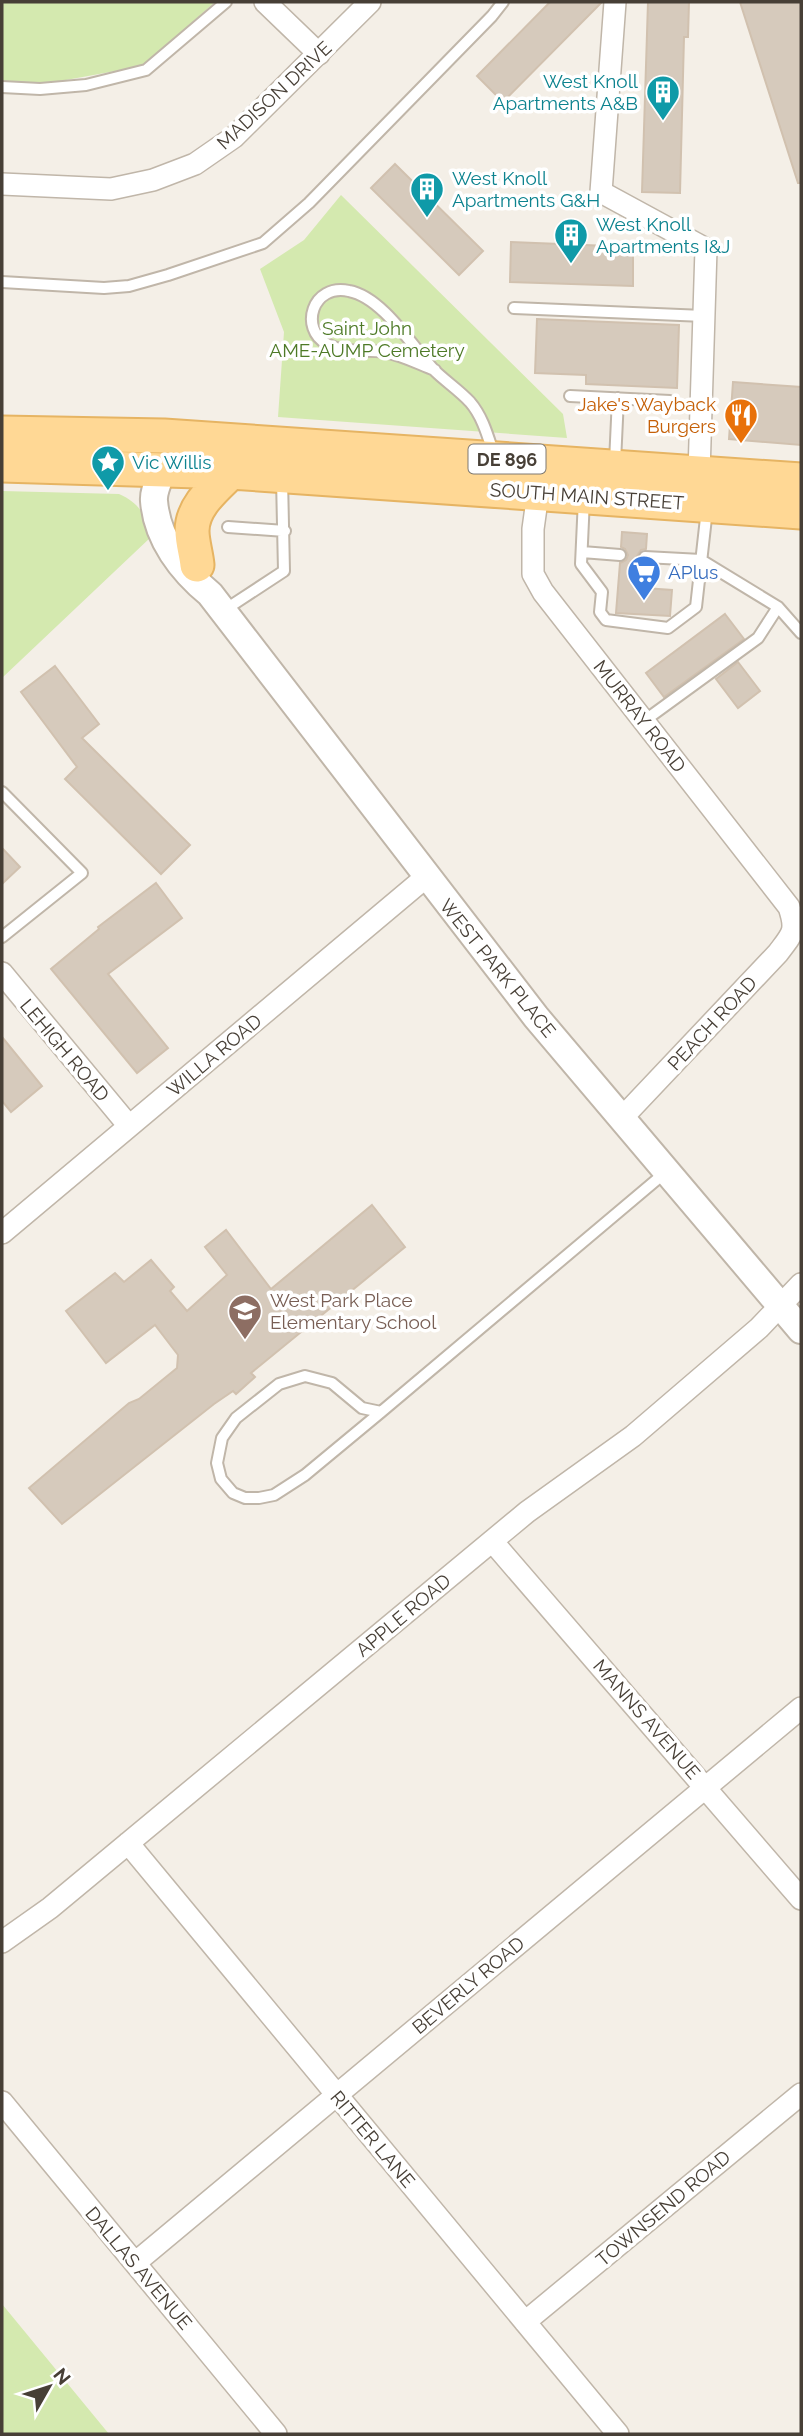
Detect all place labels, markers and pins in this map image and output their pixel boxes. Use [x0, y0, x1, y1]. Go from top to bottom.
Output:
place label: West Knoll Apartments A&B [493, 70, 639, 114]
building icon: West Knoll Apartments A&B [644, 73, 682, 122]
place label: West Knoll Apartments G&H [452, 167, 600, 211]
building icon: West Knoll Apartments G&H [408, 170, 446, 219]
place label: West Knoll Apartments I&J [596, 213, 730, 257]
building icon: West Knoll Apartments I&J [552, 216, 590, 265]
place label: Jake's Wayback Burgers [577, 393, 716, 437]
restaurant icon: Jake's Wayback Burgers [722, 396, 760, 445]
place icon: Vic Willis [89, 443, 127, 492]
place label: Vic Willis [132, 451, 211, 473]
supermarket icon: APlus [625, 553, 663, 602]
place label: APlus [668, 561, 718, 583]
place label: West Park Place Elementary School [270, 1289, 437, 1333]
school or university icon: West Park Place Elementary School [226, 1292, 264, 1341]

